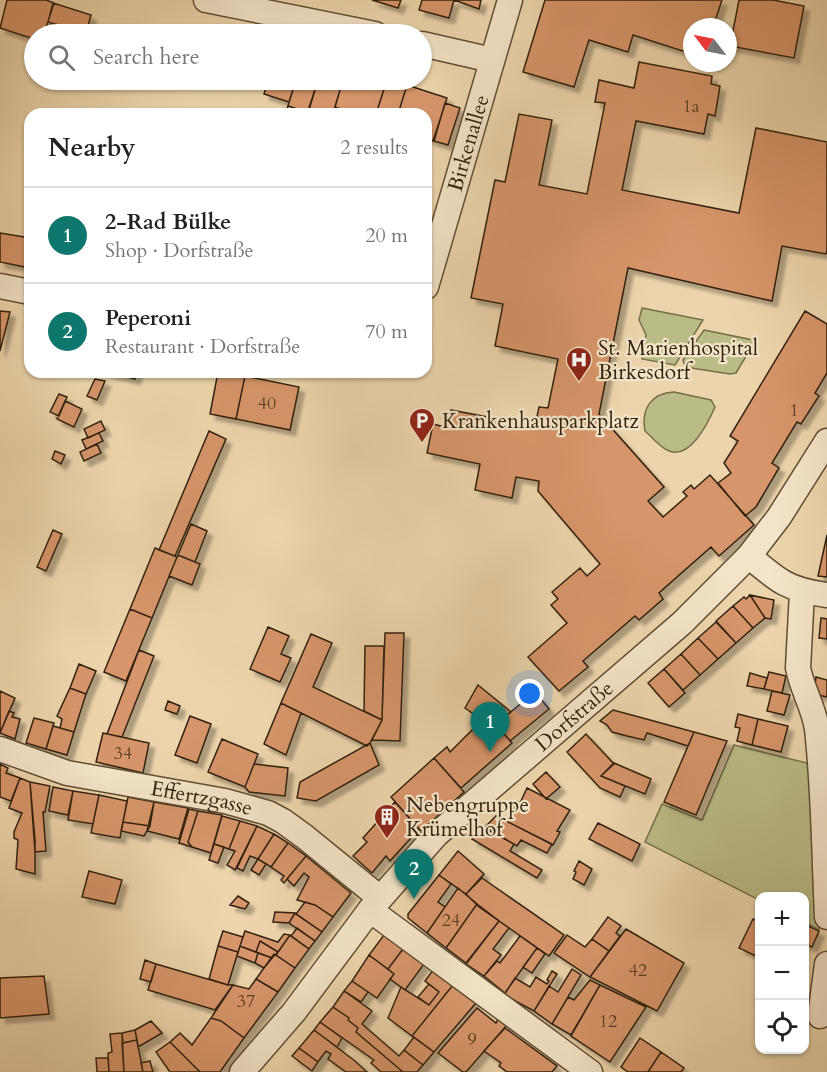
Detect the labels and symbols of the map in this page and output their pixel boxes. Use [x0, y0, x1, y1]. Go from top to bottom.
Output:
north arrow [683, 18, 737, 72]
street label: Birkenallee [441, 91, 496, 195]
house number: 1a [683, 94, 700, 119]
place label: St. Marienhospital Birkesdorf [598, 334, 758, 387]
hospital icon: St. Marienhospital Birkesdorf [564, 345, 594, 383]
house number: 40 [258, 391, 276, 416]
house number: 1 [789, 398, 799, 423]
parking icon: Krankenhausparkplatz [407, 406, 437, 444]
place label: Krankenhausparkplatz [442, 407, 640, 436]
street label: Dorfstraße [529, 674, 620, 758]
your location [515, 679, 544, 708]
pin: 1 [470, 702, 510, 752]
house number: 34 [114, 741, 132, 766]
street label: Effertzgasse [148, 774, 256, 823]
place label: Nebengruppe Krümelhof [406, 791, 529, 844]
building icon: Nebengruppe Krümelhof [372, 802, 402, 840]
pin: 2 [394, 850, 434, 899]
house number: 24 [442, 908, 460, 933]
house number: 42 [629, 958, 647, 983]
house number: 37 [237, 989, 255, 1014]
house number: 12 [599, 1009, 617, 1034]
house number: 9 [467, 1027, 477, 1052]

